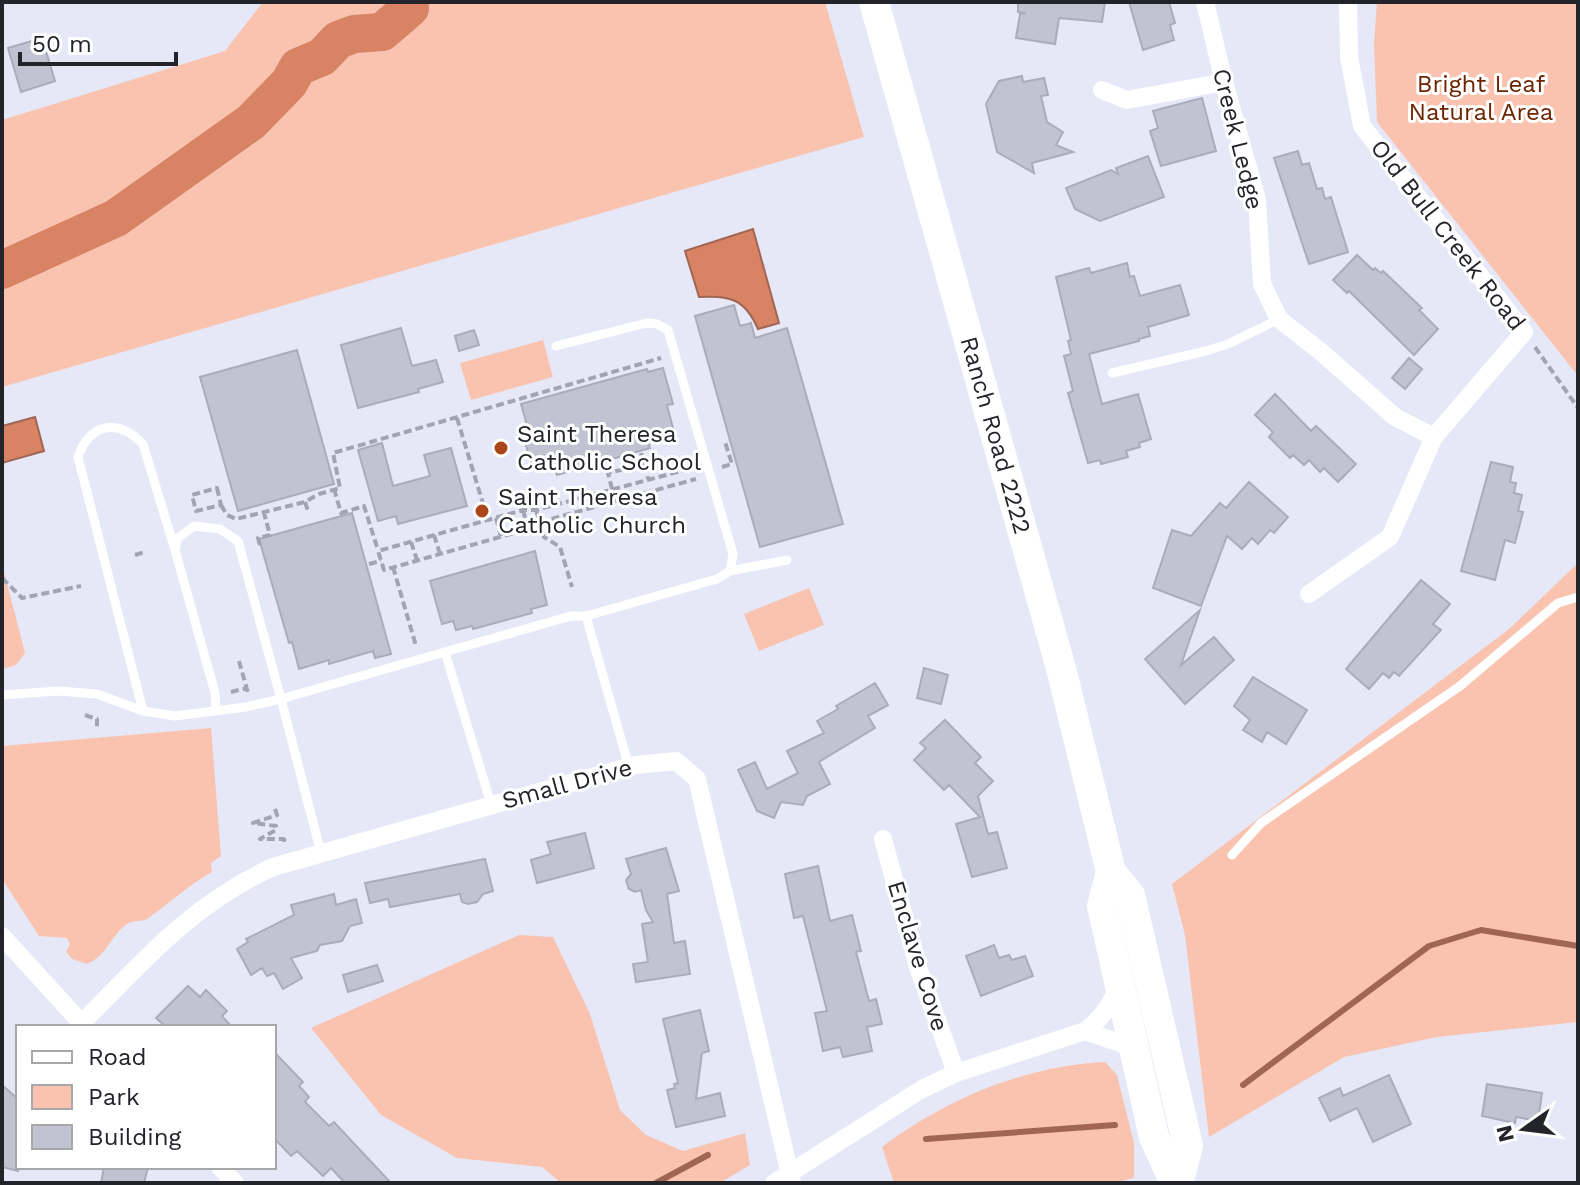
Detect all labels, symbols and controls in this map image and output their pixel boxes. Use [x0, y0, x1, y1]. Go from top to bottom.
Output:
scale bar [20, 16, 176, 66]
text: 50 m [32, 30, 92, 58]
street label: Creek Ledge [1207, 66, 1269, 212]
park label: Bright Leaf Natural Area [1409, 70, 1553, 126]
street label: Old Bull Creek Road [1365, 134, 1531, 336]
street label: Ranch Road 2222 [955, 333, 1037, 537]
place label: Saint Theresa Catholic School [517, 420, 702, 476]
marker: Saint Theresa Catholic School [492, 439, 510, 457]
place label: Saint Theresa Catholic Church [498, 483, 686, 539]
marker: Saint Theresa Catholic Church [473, 502, 491, 520]
street label: Small Drive [499, 753, 635, 815]
street label: Enclave Cove [882, 877, 954, 1035]
legend [16, 1025, 276, 1169]
text: Road [88, 1043, 147, 1071]
text: Park [88, 1083, 140, 1111]
north arrow [1484, 1089, 1564, 1169]
text: Building [88, 1123, 181, 1151]
text: N [1491, 1123, 1519, 1145]

